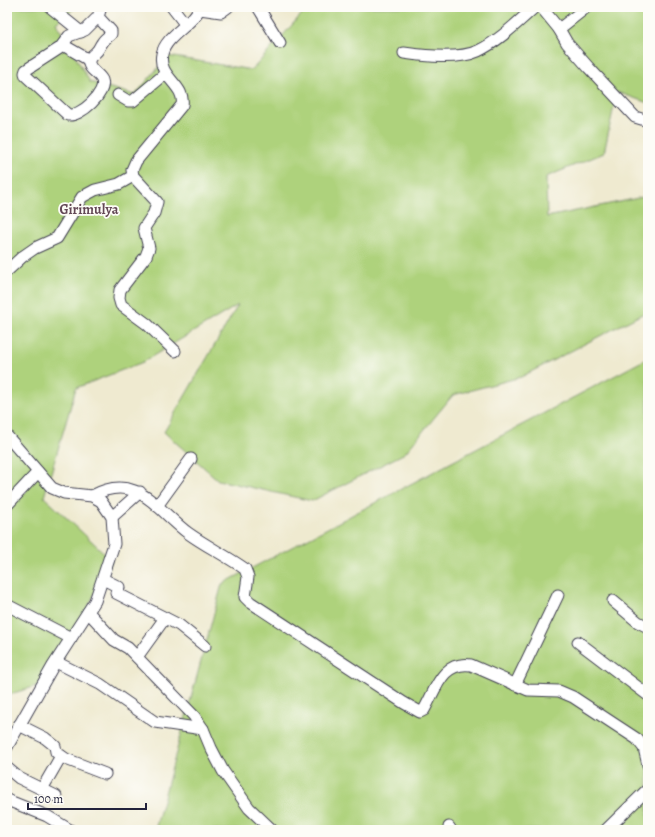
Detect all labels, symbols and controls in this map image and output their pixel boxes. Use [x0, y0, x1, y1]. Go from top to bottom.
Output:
district label: Girimulya [60, 200, 119, 219]
scale bar [28, 785, 146, 811]
text: 100 m [34, 791, 63, 807]

